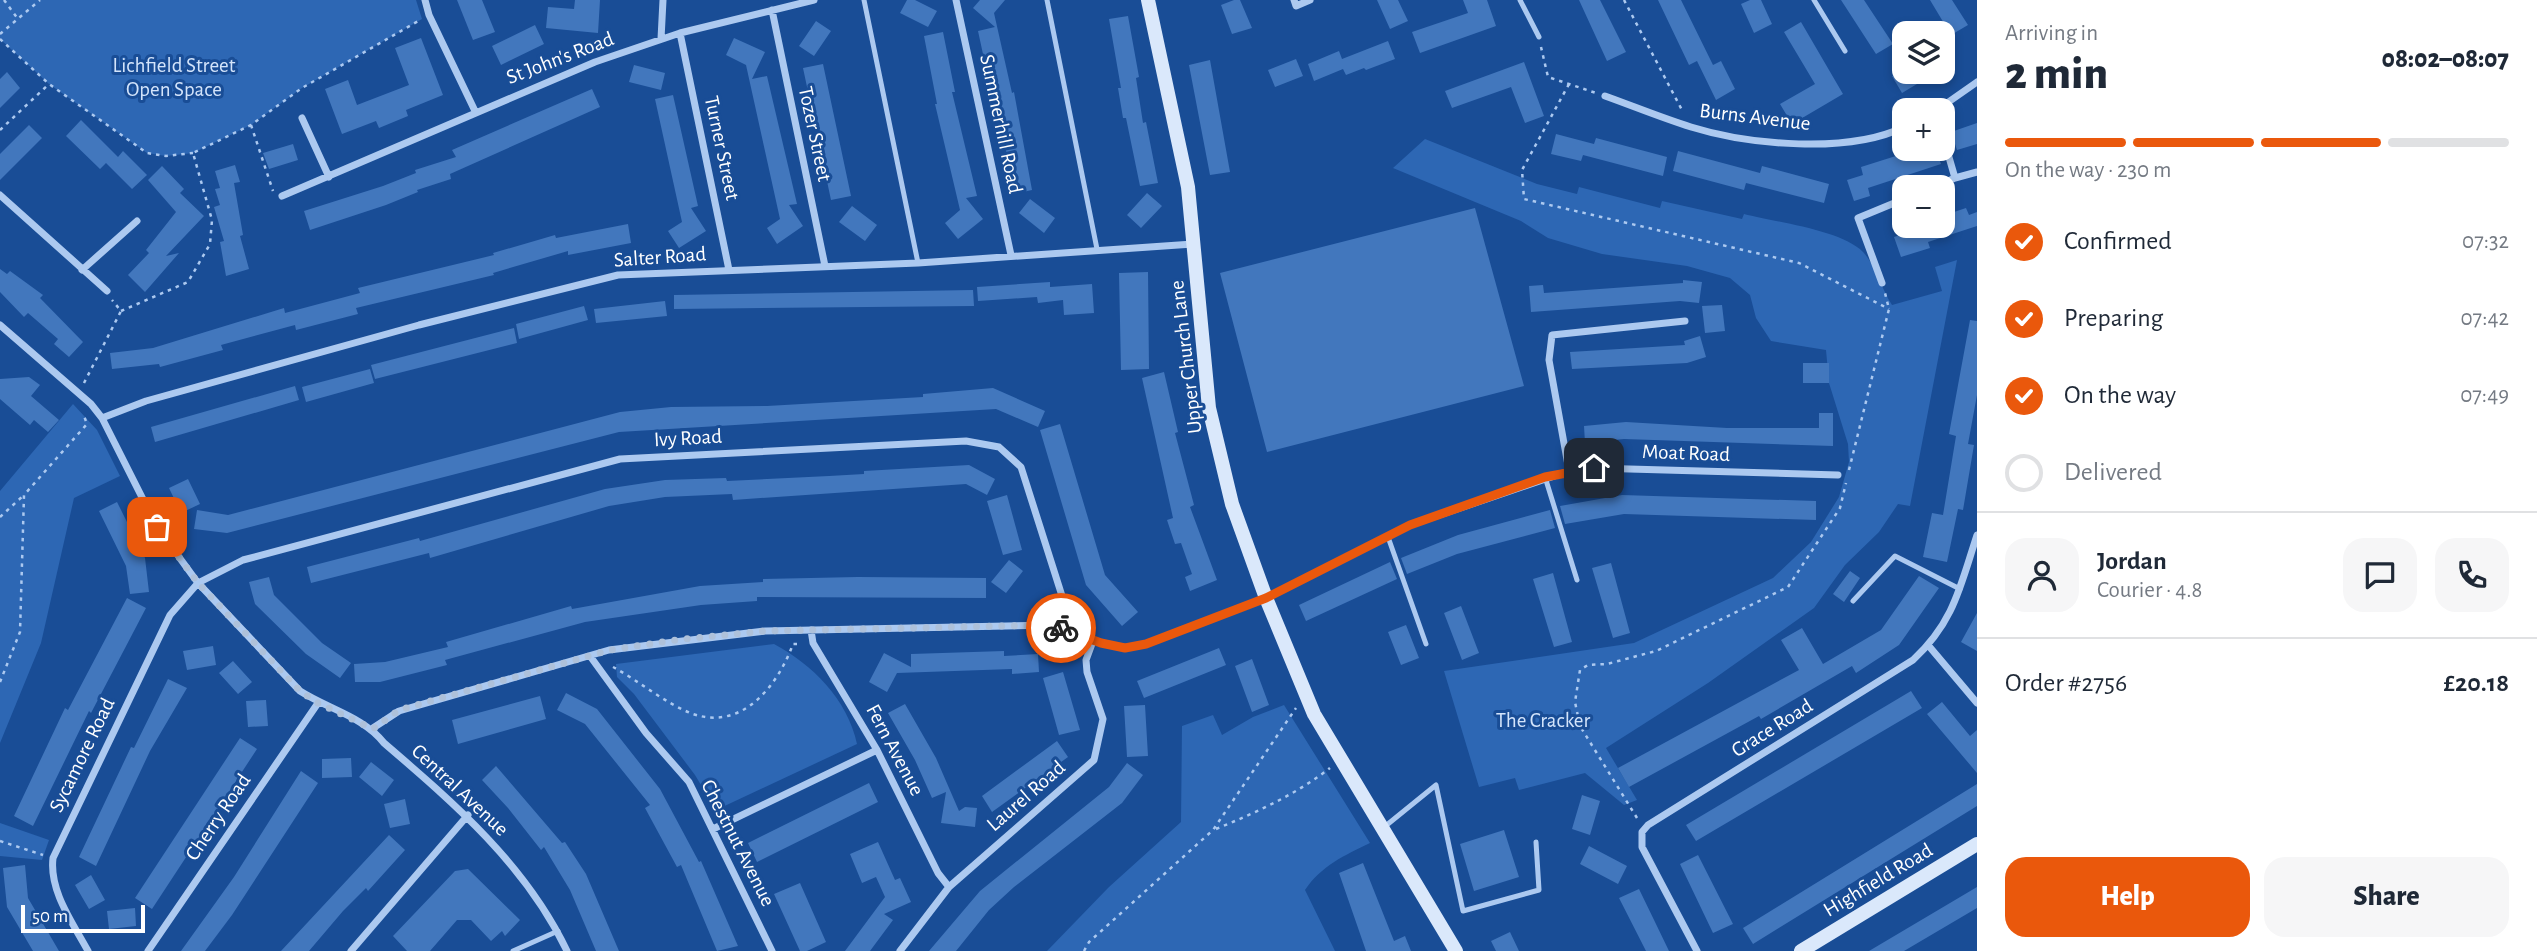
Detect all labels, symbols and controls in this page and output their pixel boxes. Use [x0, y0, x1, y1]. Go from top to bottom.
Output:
map controls [1892, 21, 1955, 238]
button: layers [1892, 21, 1955, 84]
text: Arriving in [2005, 22, 2098, 45]
street label: St John's Road [503, 28, 617, 88]
text: 08:02–08:07 [2381, 46, 2509, 72]
text: 2 min [2005, 51, 2108, 97]
street label: Summerhill Road [976, 52, 1026, 196]
park label: Lichfield Street Open Space [113, 55, 236, 100]
street label: Tozer Street [795, 85, 835, 184]
street label: Turner Street [701, 94, 743, 202]
button: + [1892, 98, 1955, 161]
street label: Burns Avenue [1698, 100, 1812, 134]
text: On the way · 230 m [2005, 159, 2171, 182]
button: − [1892, 175, 1955, 238]
icon: check [2005, 223, 2043, 261]
text: Confirmed [2064, 228, 2172, 254]
text: 07:32 [2462, 230, 2509, 253]
street label: Salter Road [613, 243, 707, 271]
street label: Upper Church Lane [1166, 279, 1206, 435]
icon: check [2005, 300, 2043, 338]
text: Preparing [2064, 305, 2163, 331]
text: 07:42 [2460, 307, 2509, 330]
icon: check [2005, 377, 2043, 415]
text: On the way [2064, 382, 2176, 408]
text: 07:49 [2460, 384, 2509, 407]
street label: Ivy Road [653, 426, 723, 450]
pin [1564, 438, 1624, 498]
street label: Moat Road [1642, 441, 1731, 465]
icon: home [1575, 449, 1613, 487]
text: Delivered [2064, 459, 2162, 485]
pin [127, 497, 187, 557]
icon: bag [138, 508, 176, 546]
button: person [2005, 538, 2079, 612]
button: chat [2343, 538, 2417, 612]
button: phone [2435, 538, 2509, 612]
text: Jordan [2097, 548, 2167, 574]
text: Courier · 4.8 [2097, 579, 2202, 602]
courier [1026, 593, 1096, 663]
icon: bike [1042, 609, 1080, 647]
text: Order #2756 [2005, 670, 2127, 696]
text: £20.18 [2443, 670, 2509, 696]
street label: Sycamore Road [45, 695, 119, 815]
street label: Grace Road [1728, 695, 1816, 761]
street label: Fern Avenue [862, 701, 928, 799]
park label: The Cracker [1496, 710, 1591, 731]
street label: Central Avenue [408, 740, 512, 840]
street label: Laurel Road [983, 757, 1069, 835]
street label: Cherry Road [181, 770, 255, 864]
street label: Chestnut Avenue [697, 776, 779, 910]
street label: Highfield Road [1820, 839, 1936, 921]
button: Help [2005, 857, 2250, 937]
button: Share [2264, 857, 2509, 937]
scale bar [21, 902, 145, 934]
text: 50 m [32, 907, 68, 926]

